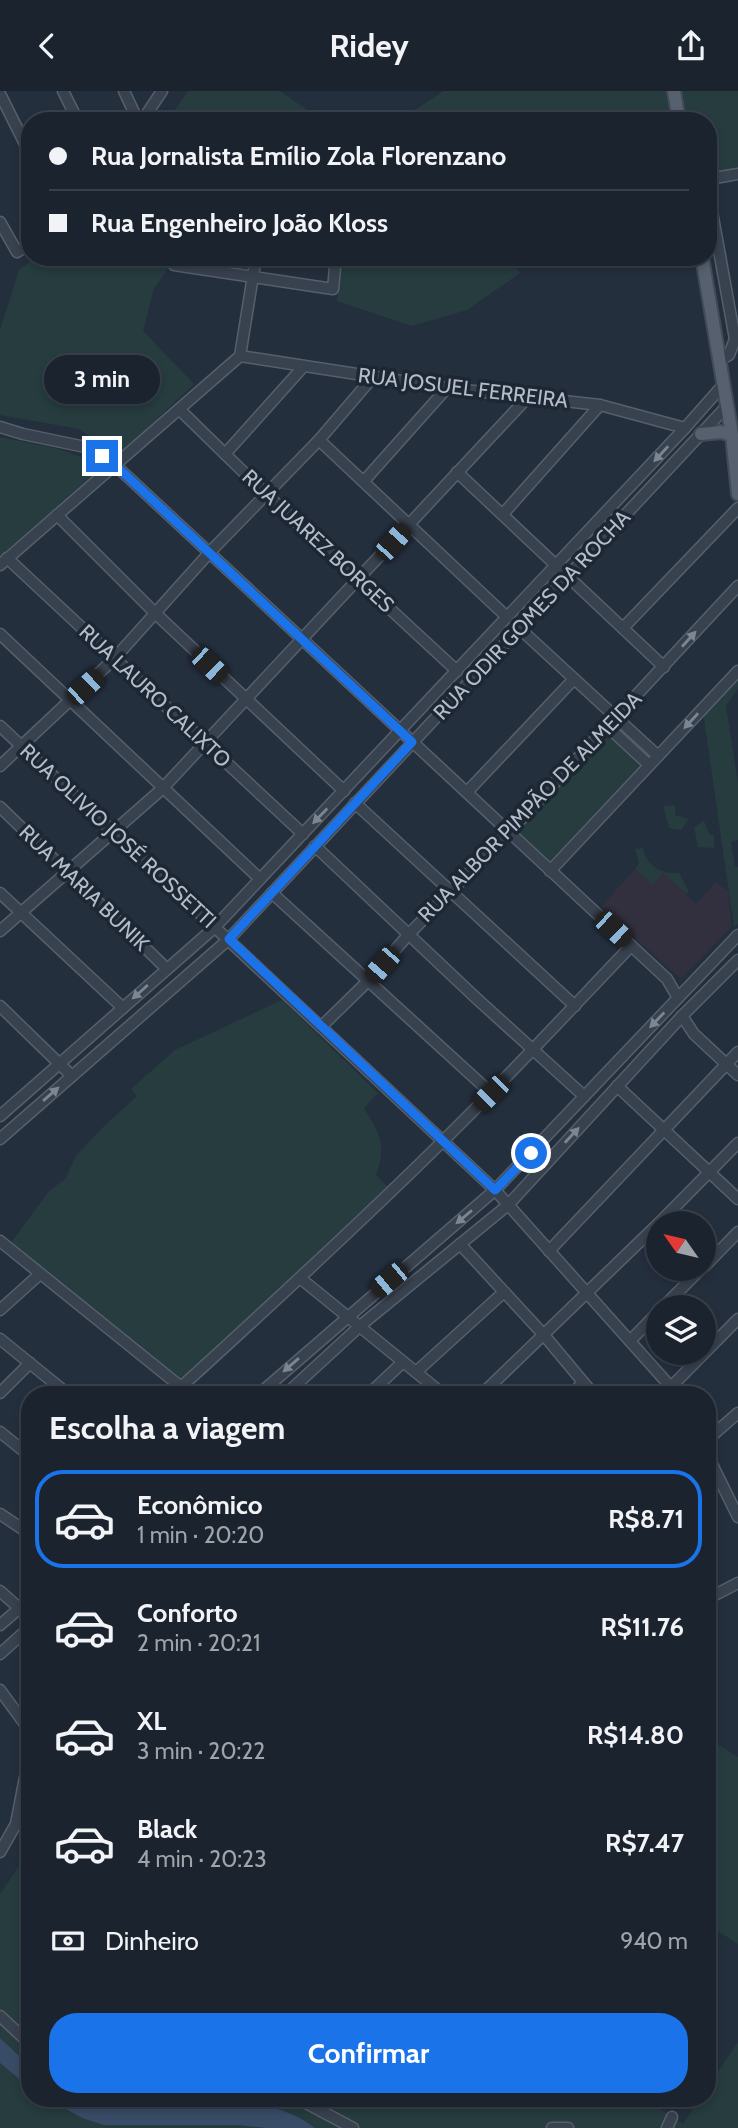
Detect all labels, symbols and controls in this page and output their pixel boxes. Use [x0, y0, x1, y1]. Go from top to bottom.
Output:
text: Ridey [329, 26, 409, 65]
icon: back [28, 27, 66, 65]
icon: share [672, 27, 710, 65]
text: Rua Jornalista Emílio Zola Florenzano [91, 140, 506, 172]
text: Rua Engenheiro João Kloss [91, 207, 388, 239]
callout: 3 min [44, 355, 160, 403]
street label: RUA JOSUEL FERREIRA [357, 362, 570, 413]
text: 3 min [74, 365, 130, 393]
route end [86, 440, 118, 472]
one-way arrow [653, 445, 669, 462]
street label: RUA JUAREZ BORGES [237, 464, 399, 617]
street label: RUA ODIR GOMES DA ROCHA [428, 505, 635, 725]
car [372, 519, 415, 565]
street label: RUA LAURO CALIXTO [74, 619, 236, 772]
one-way arrow [681, 631, 697, 648]
car [187, 643, 232, 687]
car [63, 665, 108, 709]
street label: RUA ALBOR PIMPÃO DE ALMEIDA [412, 685, 647, 927]
one-way arrow [684, 712, 700, 729]
street label: RUA OLIVIO JOSÉ ROSSETTI [15, 738, 222, 933]
one-way arrow [313, 807, 329, 824]
street label: RUA MARIA BUNIK [14, 819, 154, 956]
car [591, 907, 636, 951]
car [361, 942, 404, 988]
one-way arrow [132, 984, 149, 1000]
one-way arrow [650, 1011, 666, 1028]
car [469, 1071, 514, 1115]
one-way arrow [43, 1087, 60, 1102]
one-way arrow [563, 1127, 579, 1144]
route start [515, 1137, 547, 1169]
one-way arrow [455, 1209, 472, 1224]
north arrow [646, 1211, 716, 1281]
map controls [646, 1211, 716, 1365]
car [367, 1258, 412, 1302]
button: layers [646, 1295, 716, 1365]
one-way arrow [283, 1357, 300, 1373]
text: Escolha a viagem [49, 1408, 285, 1447]
icon: car [53, 1488, 116, 1551]
text: Econômico [137, 1489, 263, 1521]
text: R$8.71 [608, 1503, 684, 1535]
text: 1 min · 20:20 [137, 1521, 264, 1549]
icon: car [53, 1596, 116, 1659]
text: Conforto [137, 1597, 238, 1629]
text: R$11.76 [600, 1611, 684, 1643]
text: 2 min · 20:21 [137, 1629, 260, 1657]
icon: car [53, 1704, 116, 1767]
text: XL [137, 1705, 166, 1737]
text: R$14.80 [587, 1719, 684, 1751]
text: 3 min · 20:22 [137, 1737, 265, 1765]
icon: car [53, 1812, 116, 1875]
text: Black [137, 1813, 197, 1845]
text: R$7.47 [605, 1827, 684, 1859]
text: 4 min · 20:23 [137, 1845, 267, 1873]
icon: cash [49, 1922, 87, 1960]
text: Dinheiro [105, 1925, 199, 1957]
text: 940 m [620, 1927, 688, 1955]
button: Confirmar [49, 2013, 688, 2093]

